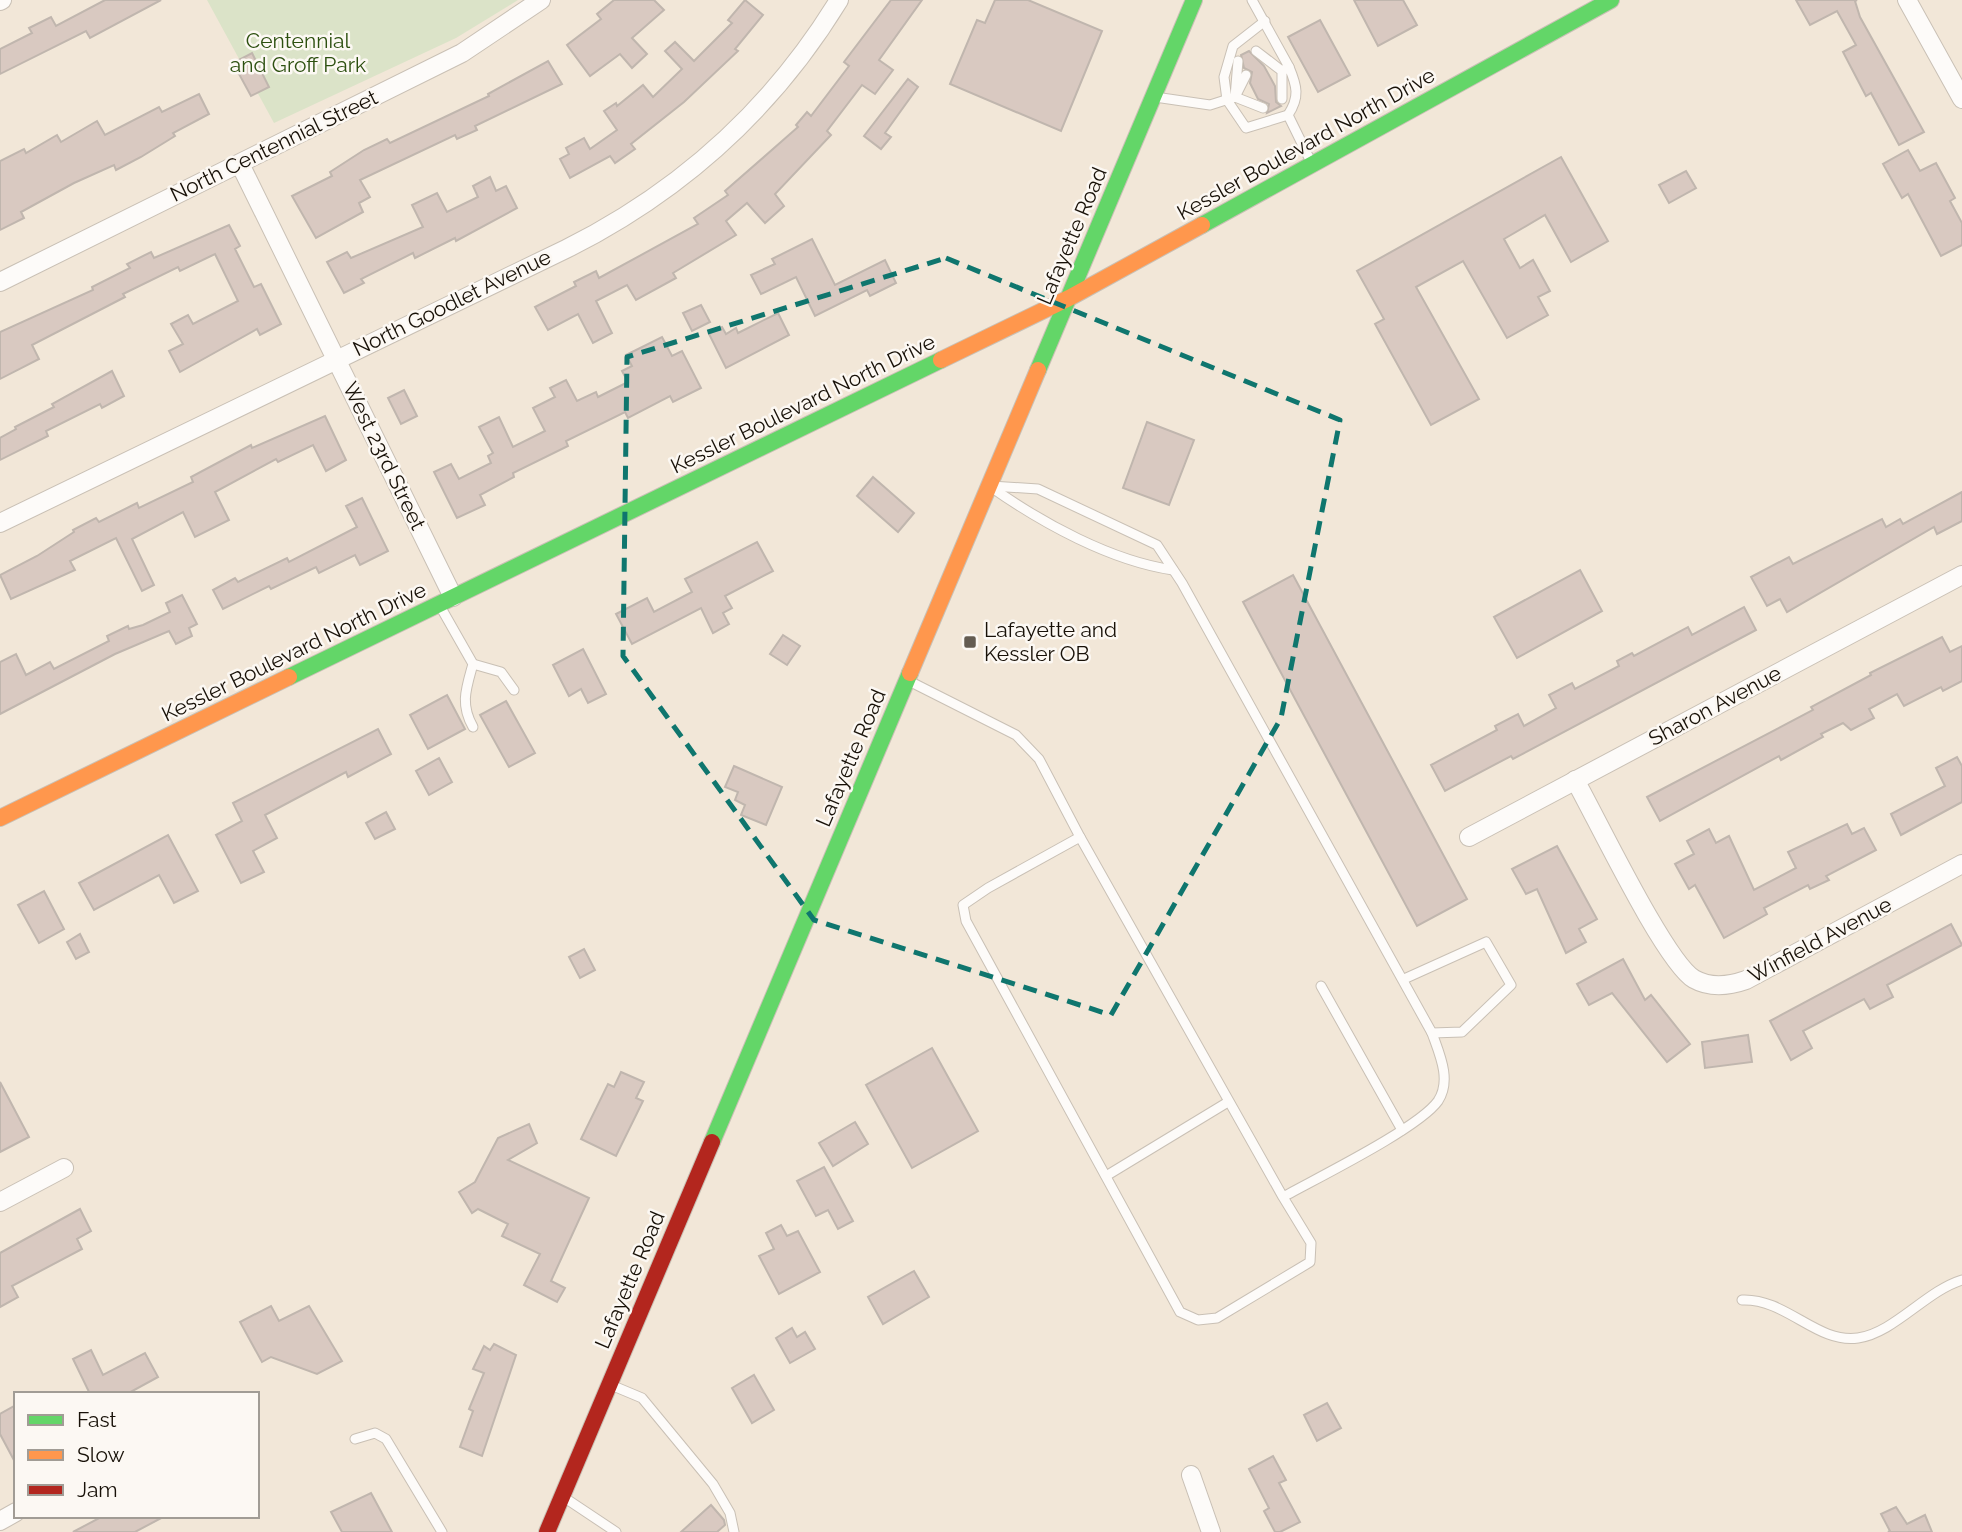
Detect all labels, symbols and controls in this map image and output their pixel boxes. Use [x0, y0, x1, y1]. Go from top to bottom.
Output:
park label: Centennial and Groff Park [230, 28, 366, 77]
street label: Kessler Boulevard North Drive [1172, 62, 1439, 225]
street label: North Centennial Street [166, 84, 382, 207]
street label: Lafayette Road [1031, 163, 1112, 308]
street label: North Goodlet Avenue [349, 244, 555, 361]
street label: Kessler Boulevard North Drive [667, 329, 939, 479]
street label: West 23rd Street [338, 378, 431, 534]
street label: Kessler Boulevard North Drive [158, 577, 430, 727]
place label: Lafayette and Kessler OB [984, 617, 1117, 666]
marker: Lafayette and Kessler OB [962, 634, 978, 650]
street label: Sharon Avenue [1644, 660, 1785, 751]
street label: Lafayette Road [810, 685, 891, 830]
street label: Winfield Avenue [1744, 891, 1896, 988]
street label: Lafayette Road [589, 1207, 670, 1352]
legend [14, 1392, 259, 1518]
text: Fast [77, 1407, 117, 1432]
text: Slow [77, 1442, 125, 1467]
text: Jam [77, 1477, 118, 1502]

